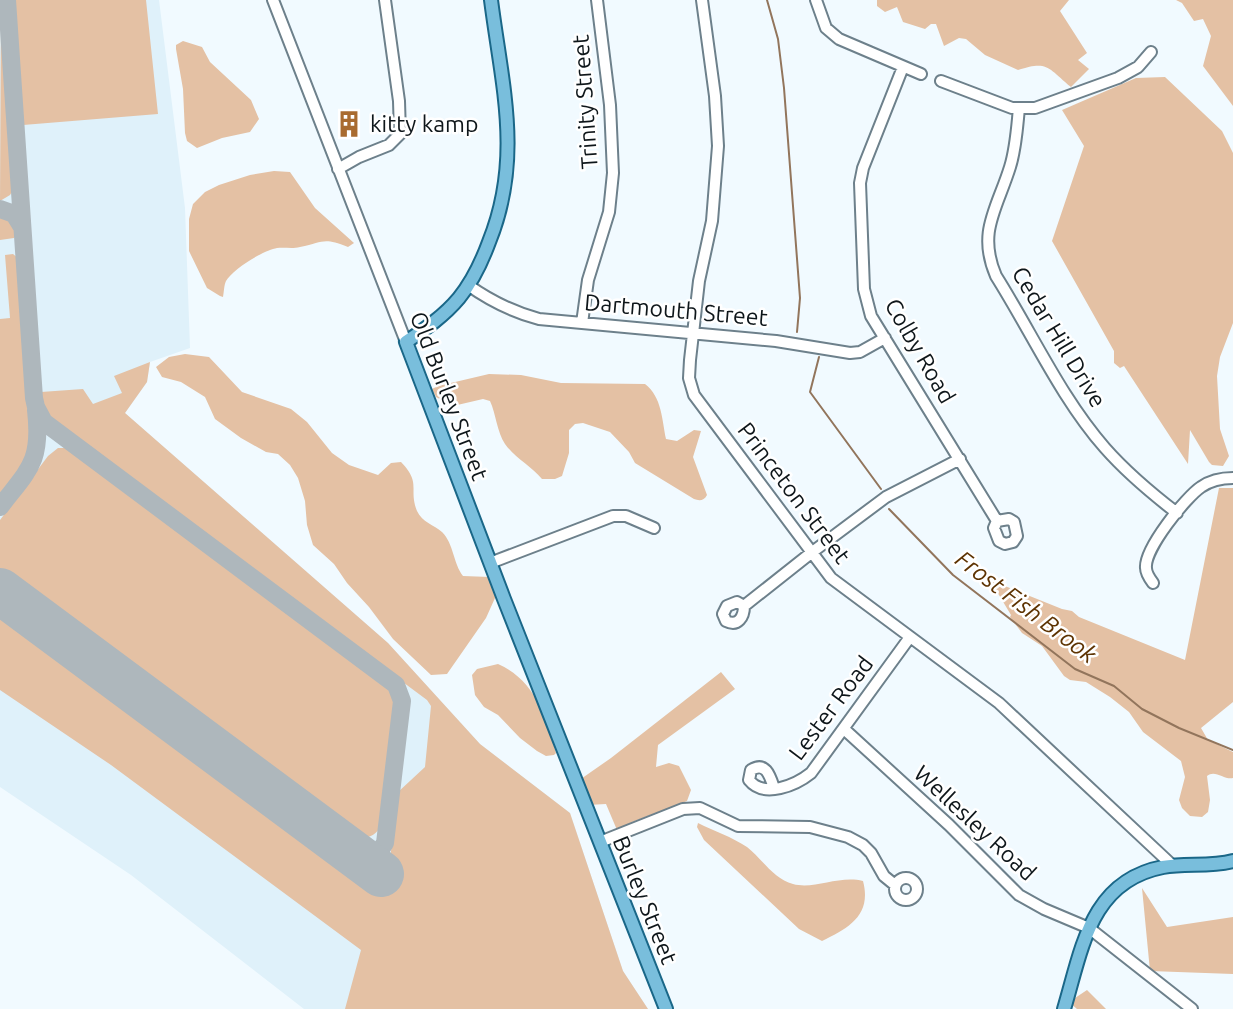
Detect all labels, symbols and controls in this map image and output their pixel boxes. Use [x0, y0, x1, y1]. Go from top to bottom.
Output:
street label: Trinity Street [567, 34, 602, 170]
building icon: kitty kamp [334, 109, 364, 139]
place label: kitty kamp [370, 111, 478, 136]
street label: Cedar Hill Drive [1008, 262, 1111, 411]
street label: Dartmouth Street [583, 289, 769, 330]
street label: Colby Road [881, 294, 960, 407]
street label: Old Burley Street [406, 308, 493, 484]
street label: Princeton Street [733, 417, 855, 568]
water label: Frost Fish Brook [951, 545, 1103, 669]
street label: Lester Road [784, 651, 878, 764]
street label: Wellesley Road [910, 760, 1041, 885]
street label: Burley Street [608, 832, 682, 967]

